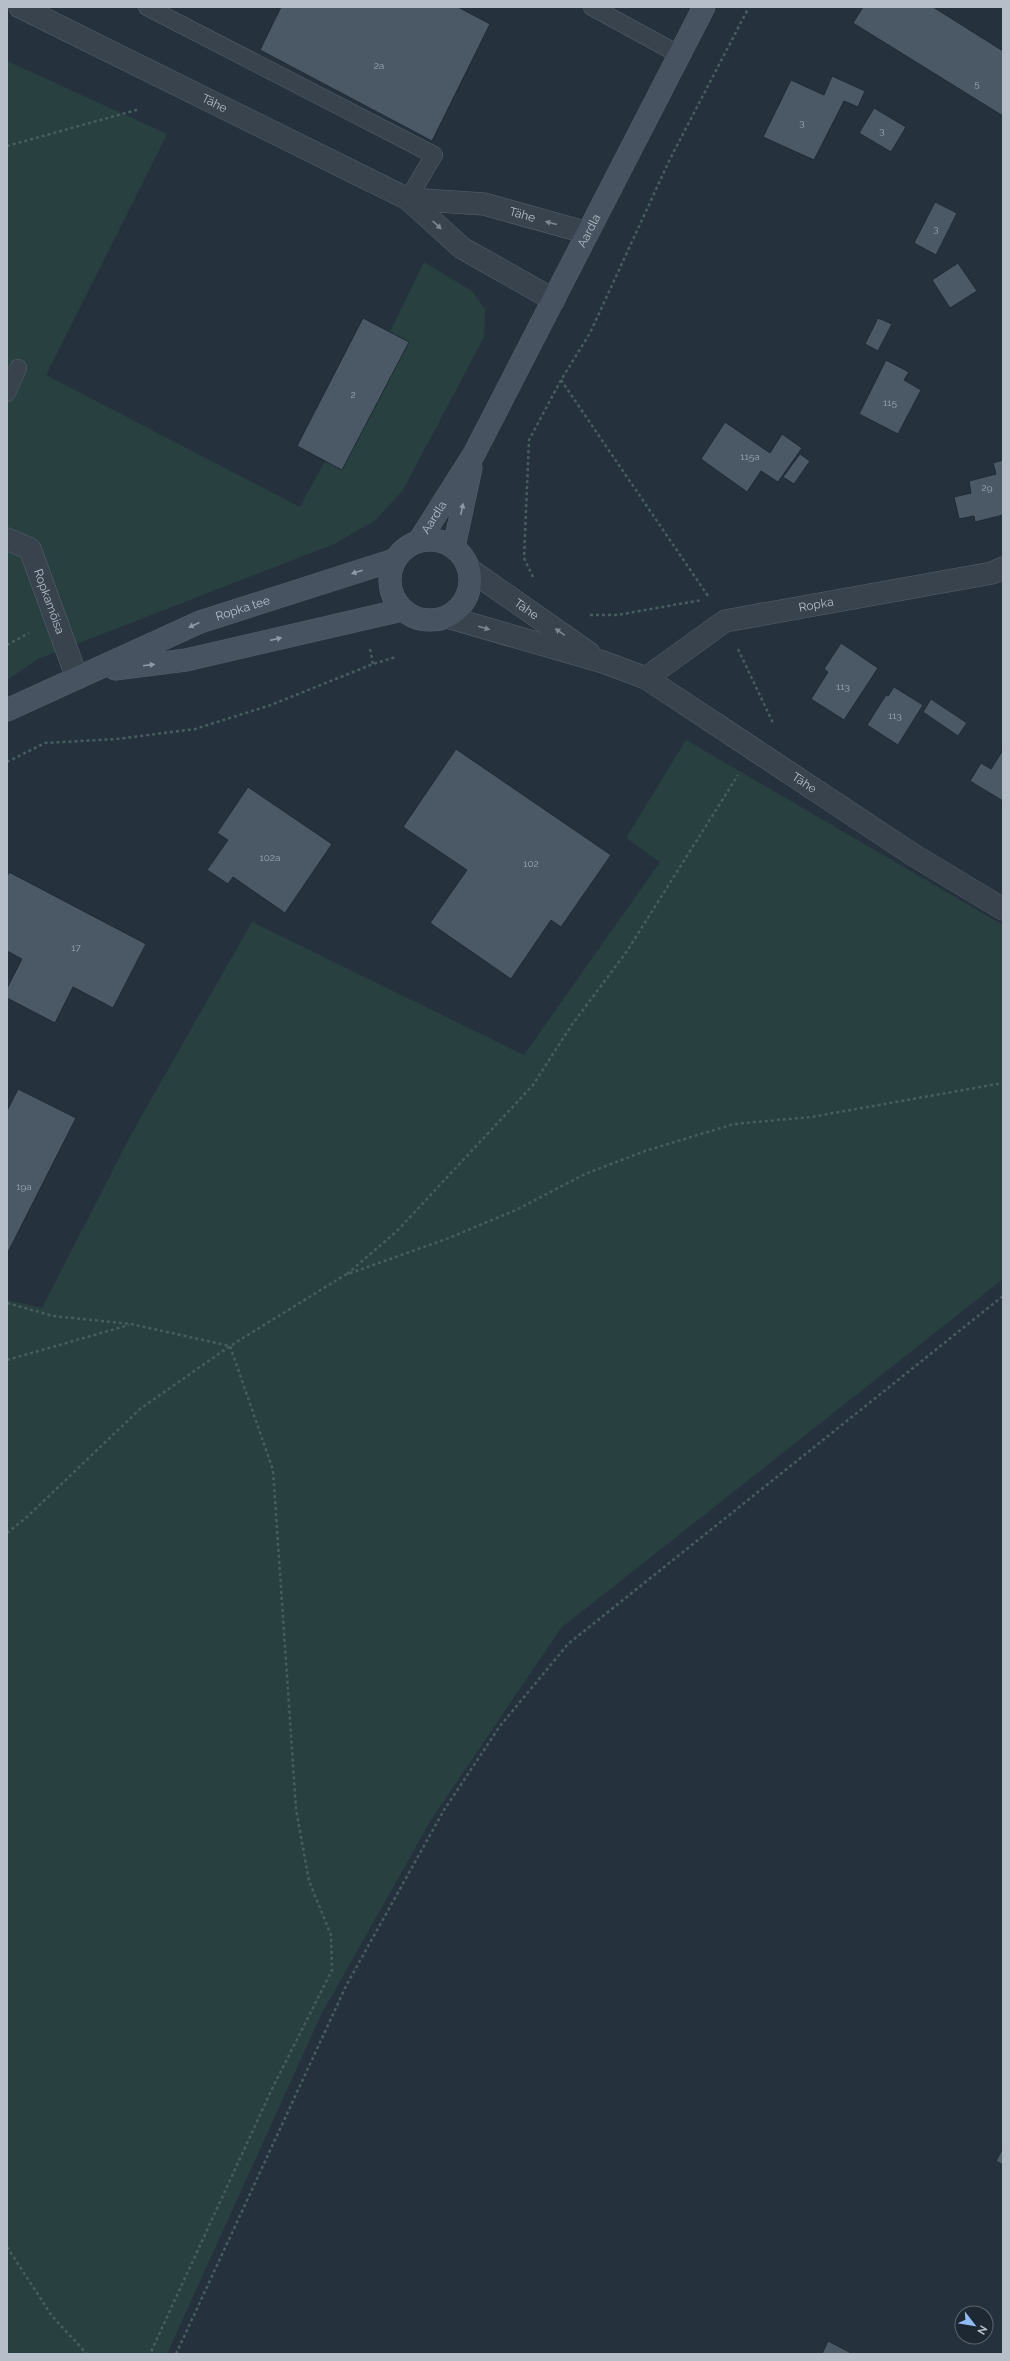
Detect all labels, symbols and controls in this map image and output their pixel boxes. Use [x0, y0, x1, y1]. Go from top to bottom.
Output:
house number: 2a [374, 60, 384, 71]
house number: 5 [974, 78, 980, 89]
street label: Tähe [199, 91, 230, 115]
house number: 3 [799, 117, 805, 128]
house number: 3 [879, 125, 885, 136]
street label: Tähe [508, 204, 537, 225]
street label: Aardla [574, 212, 603, 250]
one-way arrow [545, 219, 557, 225]
one-way arrow [432, 220, 442, 230]
house number: 3 [933, 223, 939, 234]
house number: 2 [350, 389, 356, 400]
house number: 115 [883, 397, 898, 408]
house number: 115a [740, 451, 760, 462]
house number: 29 [981, 482, 993, 493]
street label: Aardla [418, 498, 449, 536]
one-way arrow [460, 503, 466, 515]
street label: Ropkamõisa [31, 567, 67, 636]
one-way arrow [351, 569, 363, 575]
street label: Ropka tee [214, 593, 272, 624]
street label: Ropka [798, 595, 835, 615]
street label: Tähe [511, 596, 541, 623]
one-way arrow [188, 622, 199, 628]
one-way arrow [478, 625, 490, 631]
one-way arrow [555, 628, 565, 636]
one-way arrow [270, 636, 282, 642]
one-way arrow [143, 662, 155, 668]
house number: 113 [836, 681, 850, 692]
house number: 113 [888, 710, 902, 721]
street label: Tähe [789, 770, 819, 796]
house number: 102a [259, 852, 281, 863]
house number: 102 [523, 858, 539, 869]
house number: 17 [71, 942, 81, 953]
house number: 19a [16, 1181, 32, 1192]
north arrow [954, 2305, 994, 2345]
text: N [974, 2323, 990, 2337]

